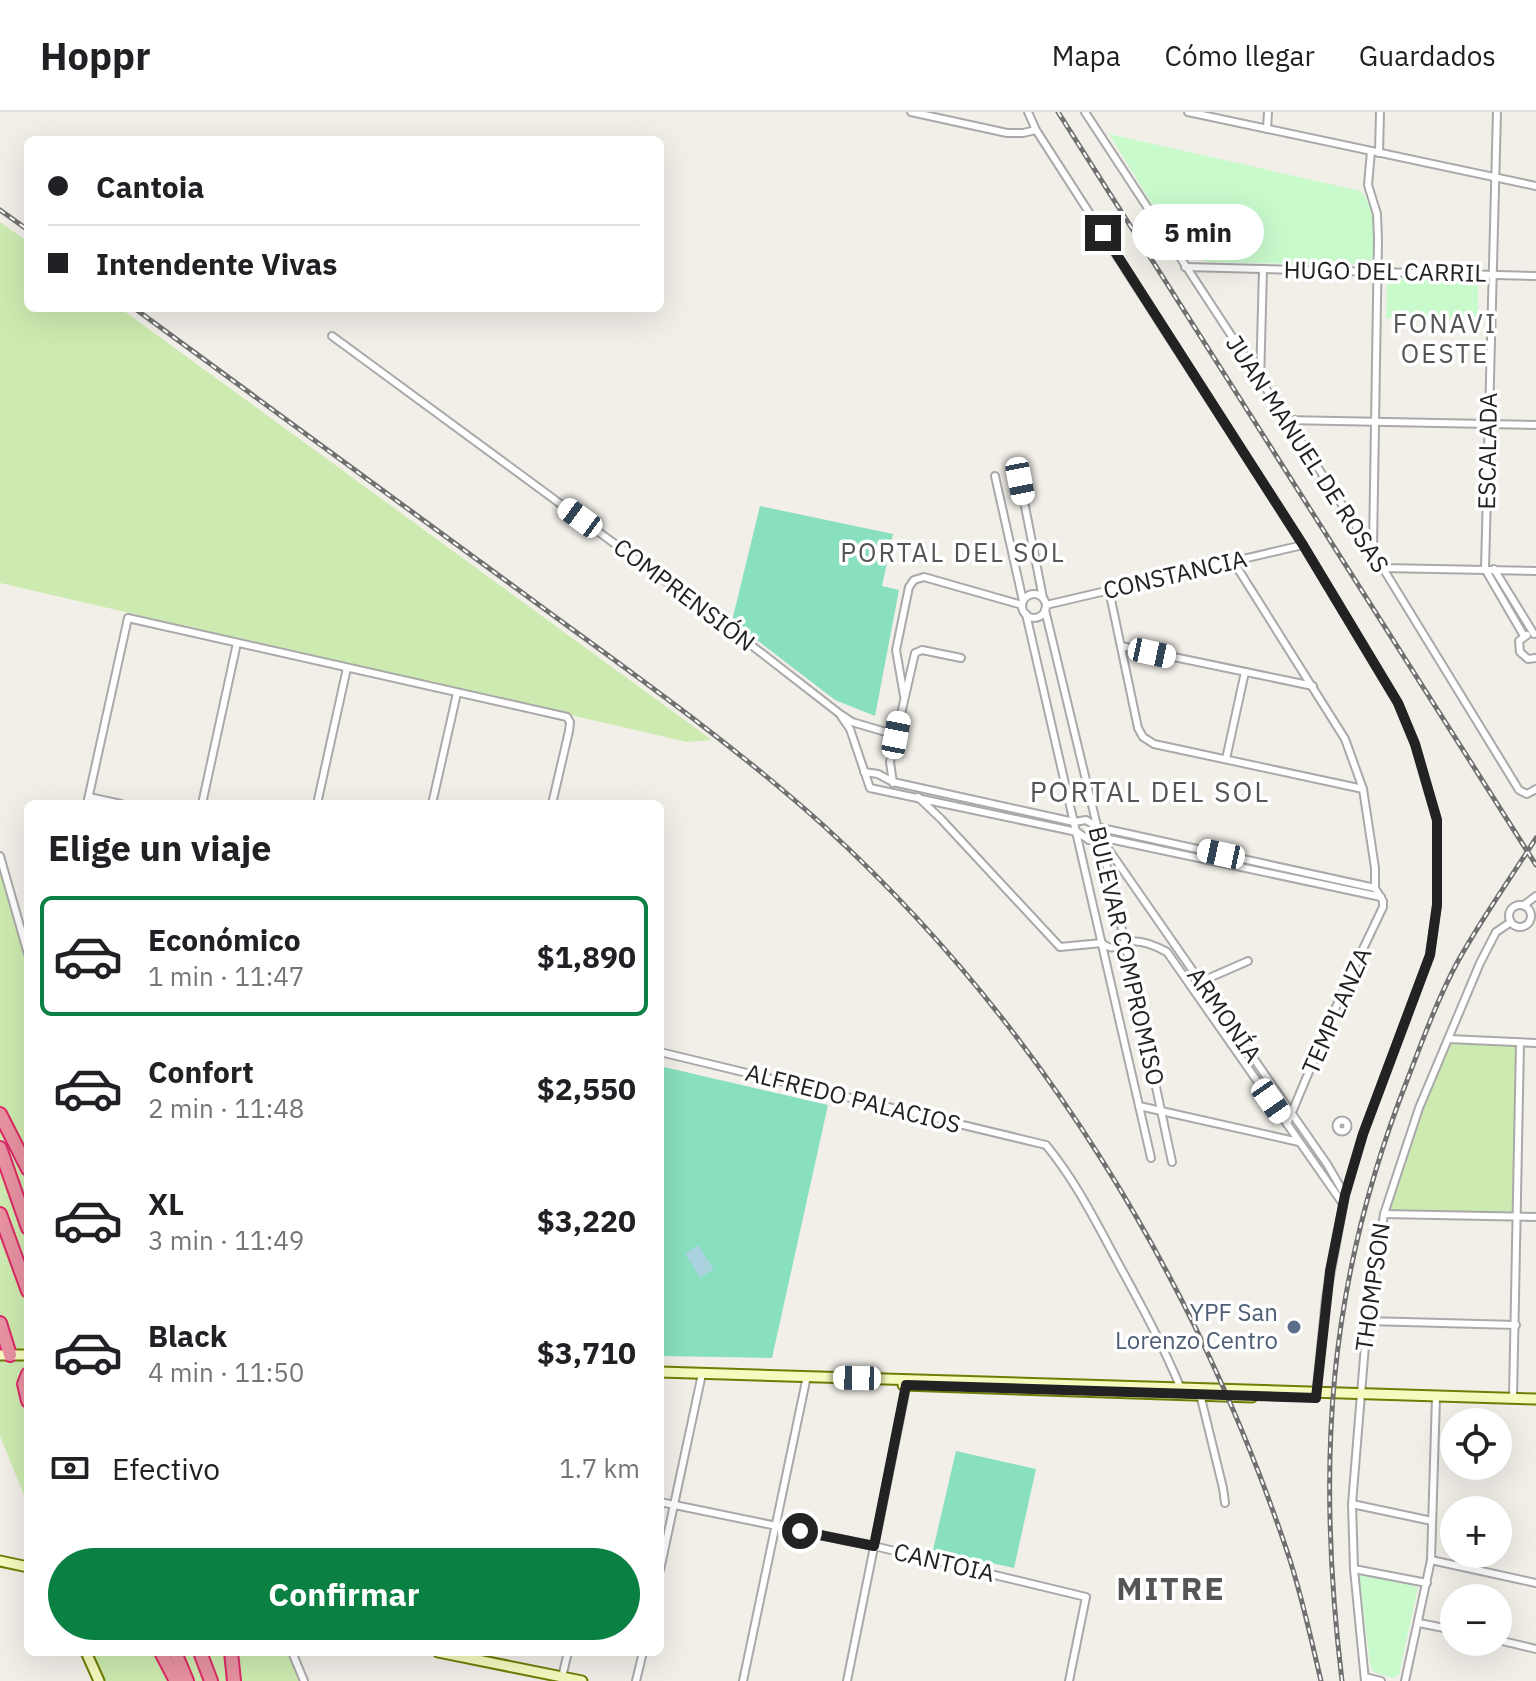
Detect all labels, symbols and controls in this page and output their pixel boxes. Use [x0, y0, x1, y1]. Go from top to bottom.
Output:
text: Hoppr [40, 31, 151, 80]
text: Mapa [1052, 37, 1121, 74]
text: Cómo llegar [1165, 37, 1315, 74]
text: Guardados [1359, 37, 1496, 74]
text: Cantoia [96, 167, 204, 206]
callout: 5 min [1131, 205, 1263, 261]
route end [1085, 215, 1121, 251]
text: 5 min [1164, 215, 1232, 249]
text: Intendente Vivas [96, 244, 337, 283]
street label: HUGO DEL CARRIL [1283, 253, 1487, 289]
district label: FONAVI OESTE [1393, 306, 1497, 370]
street label: JUAN MANUEL DE ROSAS [1219, 329, 1397, 578]
street label: ESCALADA [1470, 392, 1504, 510]
car [1004, 455, 1036, 507]
car [554, 494, 606, 542]
street label: COMPRENSIÓN [607, 530, 762, 658]
district label: PORTAL DEL SOL [840, 535, 1066, 569]
street label: CONSTANCIA [1100, 542, 1250, 606]
car [1126, 636, 1178, 670]
car [880, 709, 912, 761]
district label: PORTAL DEL SOL [1030, 773, 1270, 810]
street label: BULEVAR COMPROMISO [1082, 823, 1172, 1089]
text: Elige un viaje [48, 824, 272, 871]
car [1195, 837, 1247, 871]
icon: car [52, 920, 124, 992]
text: Económico [148, 920, 301, 959]
text: $1,890 [537, 937, 636, 976]
street label: TEMPLANZA [1294, 942, 1378, 1079]
text: 1 min · 11:47 [148, 959, 304, 993]
street label: ARMONÍA [1180, 961, 1269, 1068]
icon: car [52, 1052, 124, 1124]
text: Confort [148, 1052, 254, 1091]
street label: ALFREDO PALACIOS [742, 1056, 964, 1140]
text: $2,550 [537, 1069, 636, 1108]
car [1247, 1074, 1295, 1128]
text: 2 min · 11:48 [148, 1091, 304, 1125]
icon: car [52, 1184, 124, 1256]
text: XL [148, 1184, 184, 1223]
text: $3,220 [537, 1201, 636, 1240]
street label: THOMPSON [1347, 1220, 1397, 1353]
text: 3 min · 11:49 [148, 1223, 304, 1257]
place label: YPF San Lorenzo Centro [1115, 1296, 1278, 1356]
icon: car [52, 1316, 124, 1388]
text: Black [148, 1316, 227, 1355]
marker: YPF San Lorenzo Centro [1285, 1318, 1303, 1336]
text: $3,710 [537, 1333, 636, 1372]
text: 4 min · 11:50 [148, 1355, 304, 1389]
car [833, 1366, 881, 1390]
map controls [1440, 1408, 1512, 1656]
button: locate [1440, 1408, 1512, 1480]
icon: cash [48, 1446, 92, 1490]
text: Efectivo [112, 1449, 220, 1488]
text: 1.7 km [559, 1451, 640, 1485]
button: + [1440, 1496, 1512, 1568]
route start [782, 1513, 818, 1549]
street label: CANTOIA [891, 1535, 998, 1589]
button: Confirmar [48, 1548, 640, 1640]
district label: MITRE [1116, 1567, 1226, 1609]
button: − [1440, 1584, 1512, 1656]

